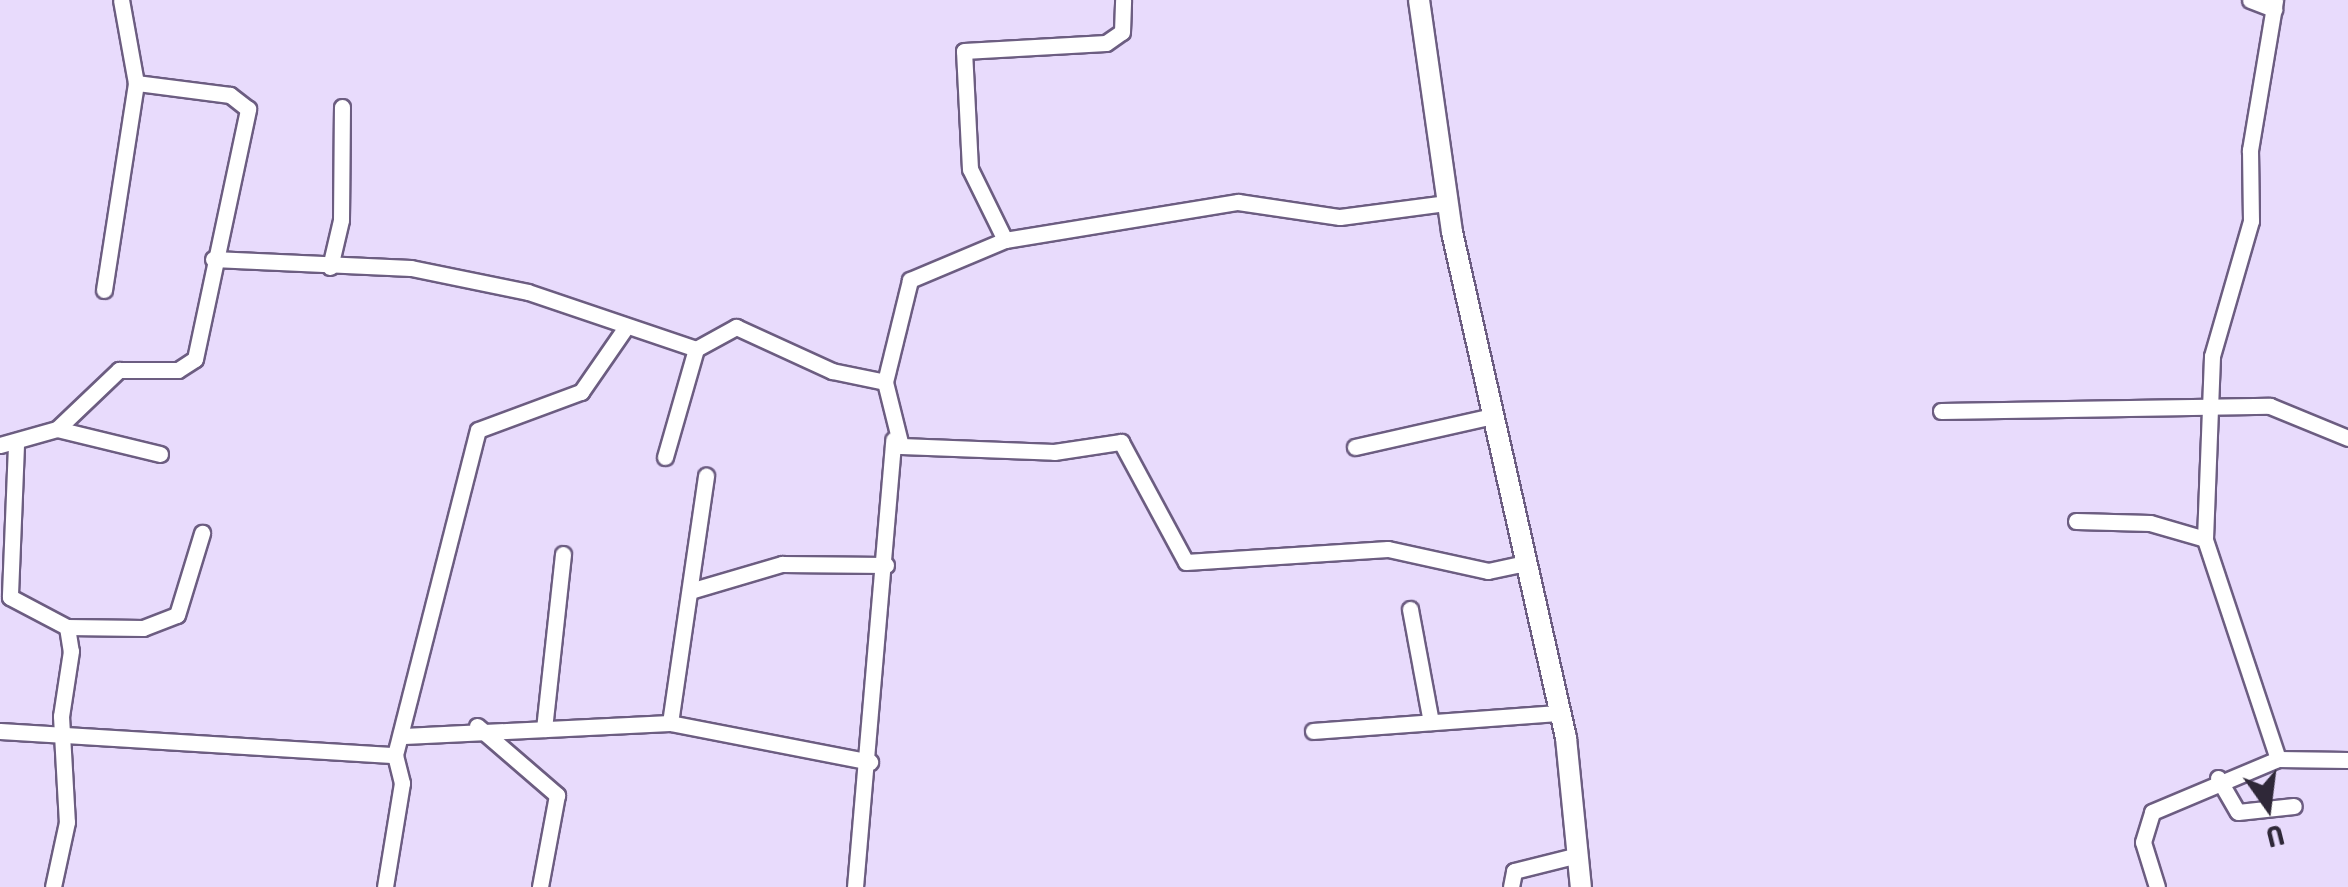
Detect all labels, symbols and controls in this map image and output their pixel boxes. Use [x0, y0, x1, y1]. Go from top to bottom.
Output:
north arrow [2218, 757, 2318, 857]
text: U [2263, 819, 2287, 854]

